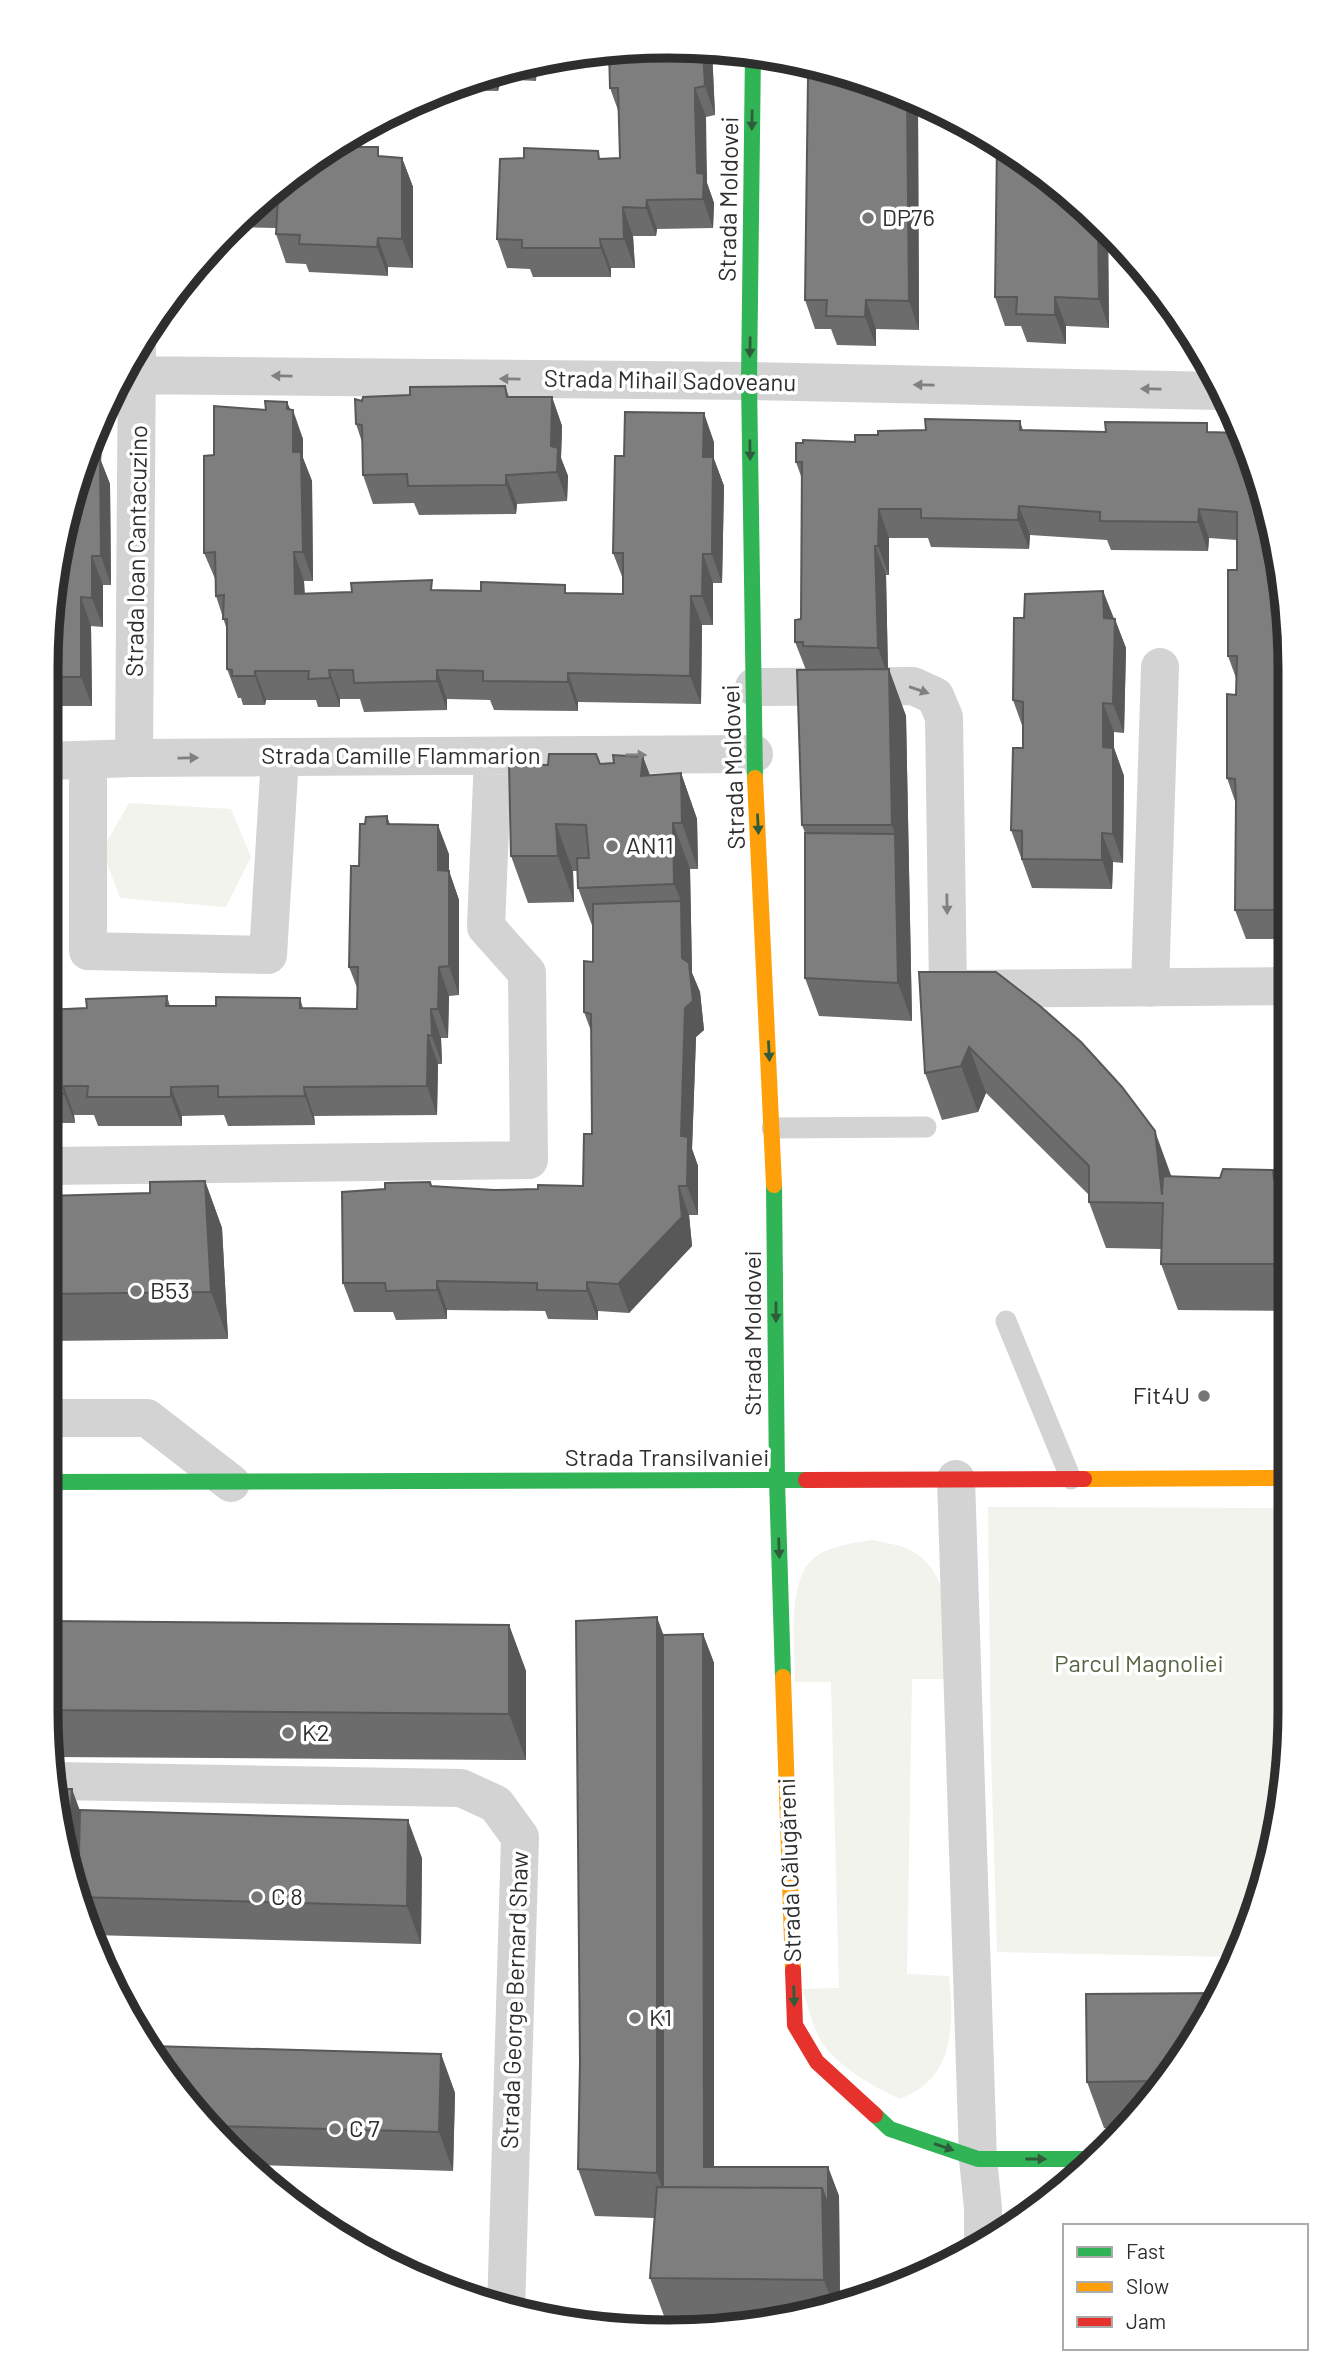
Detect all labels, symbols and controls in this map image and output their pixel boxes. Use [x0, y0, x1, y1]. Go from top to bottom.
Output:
one-way arrow [747, 109, 758, 131]
street label: Strada Moldovei [712, 116, 743, 282]
place label: DP76 [882, 202, 935, 231]
marker: DP76 [860, 210, 876, 226]
one-way arrow [744, 337, 756, 359]
street label: Strada Mihail Sadoveanu [544, 363, 796, 396]
one-way arrow [271, 371, 293, 382]
one-way arrow [498, 373, 520, 385]
one-way arrow [912, 379, 934, 391]
one-way arrow [1140, 383, 1162, 395]
street label: Strada Ioan Cantacuzino [119, 425, 152, 677]
one-way arrow [745, 439, 756, 461]
street label: Strada Moldovei [715, 684, 750, 850]
one-way arrow [909, 685, 930, 696]
street label: Strada Camille Flammarion [261, 740, 541, 769]
one-way arrow [626, 749, 648, 761]
one-way arrow [178, 752, 200, 763]
one-way arrow [752, 813, 763, 835]
place label: AN11 [626, 830, 674, 859]
marker: AN11 [604, 838, 620, 854]
one-way arrow [941, 894, 953, 916]
one-way arrow [763, 1041, 774, 1063]
street label: Strada Moldovei [737, 1250, 766, 1416]
place label: B53 [150, 1275, 190, 1304]
marker: B53 [128, 1283, 144, 1299]
one-way arrow [770, 1301, 782, 1323]
place label: Fit4U [1133, 1380, 1190, 1409]
marker: Fit4U [1196, 1388, 1212, 1404]
street label: Strada Transilvaniei [565, 1442, 769, 1471]
one-way arrow [774, 1538, 785, 1560]
park label: Parcul Magnoliei [1054, 1648, 1224, 1677]
place label: K2 [302, 1717, 330, 1746]
marker: K2 [280, 1725, 296, 1741]
street label: Strada Călugăreni [771, 1777, 806, 1963]
street label: Strada George Bernard Shaw [494, 1851, 533, 2149]
place label: C 8 [271, 1881, 303, 1910]
marker: C 8 [249, 1889, 265, 1905]
one-way arrow [788, 1985, 800, 2007]
place label: K1 [649, 2002, 672, 2031]
marker: K1 [627, 2010, 643, 2026]
place label: C 7 [349, 2113, 380, 2142]
marker: C 7 [327, 2121, 343, 2137]
one-way arrow [933, 2142, 954, 2153]
one-way arrow [1025, 2153, 1047, 2165]
legend [1063, 2224, 1308, 2350]
text: Fast [1126, 2238, 1166, 2263]
text: Slow [1126, 2273, 1169, 2298]
text: Jam [1126, 2308, 1166, 2333]

